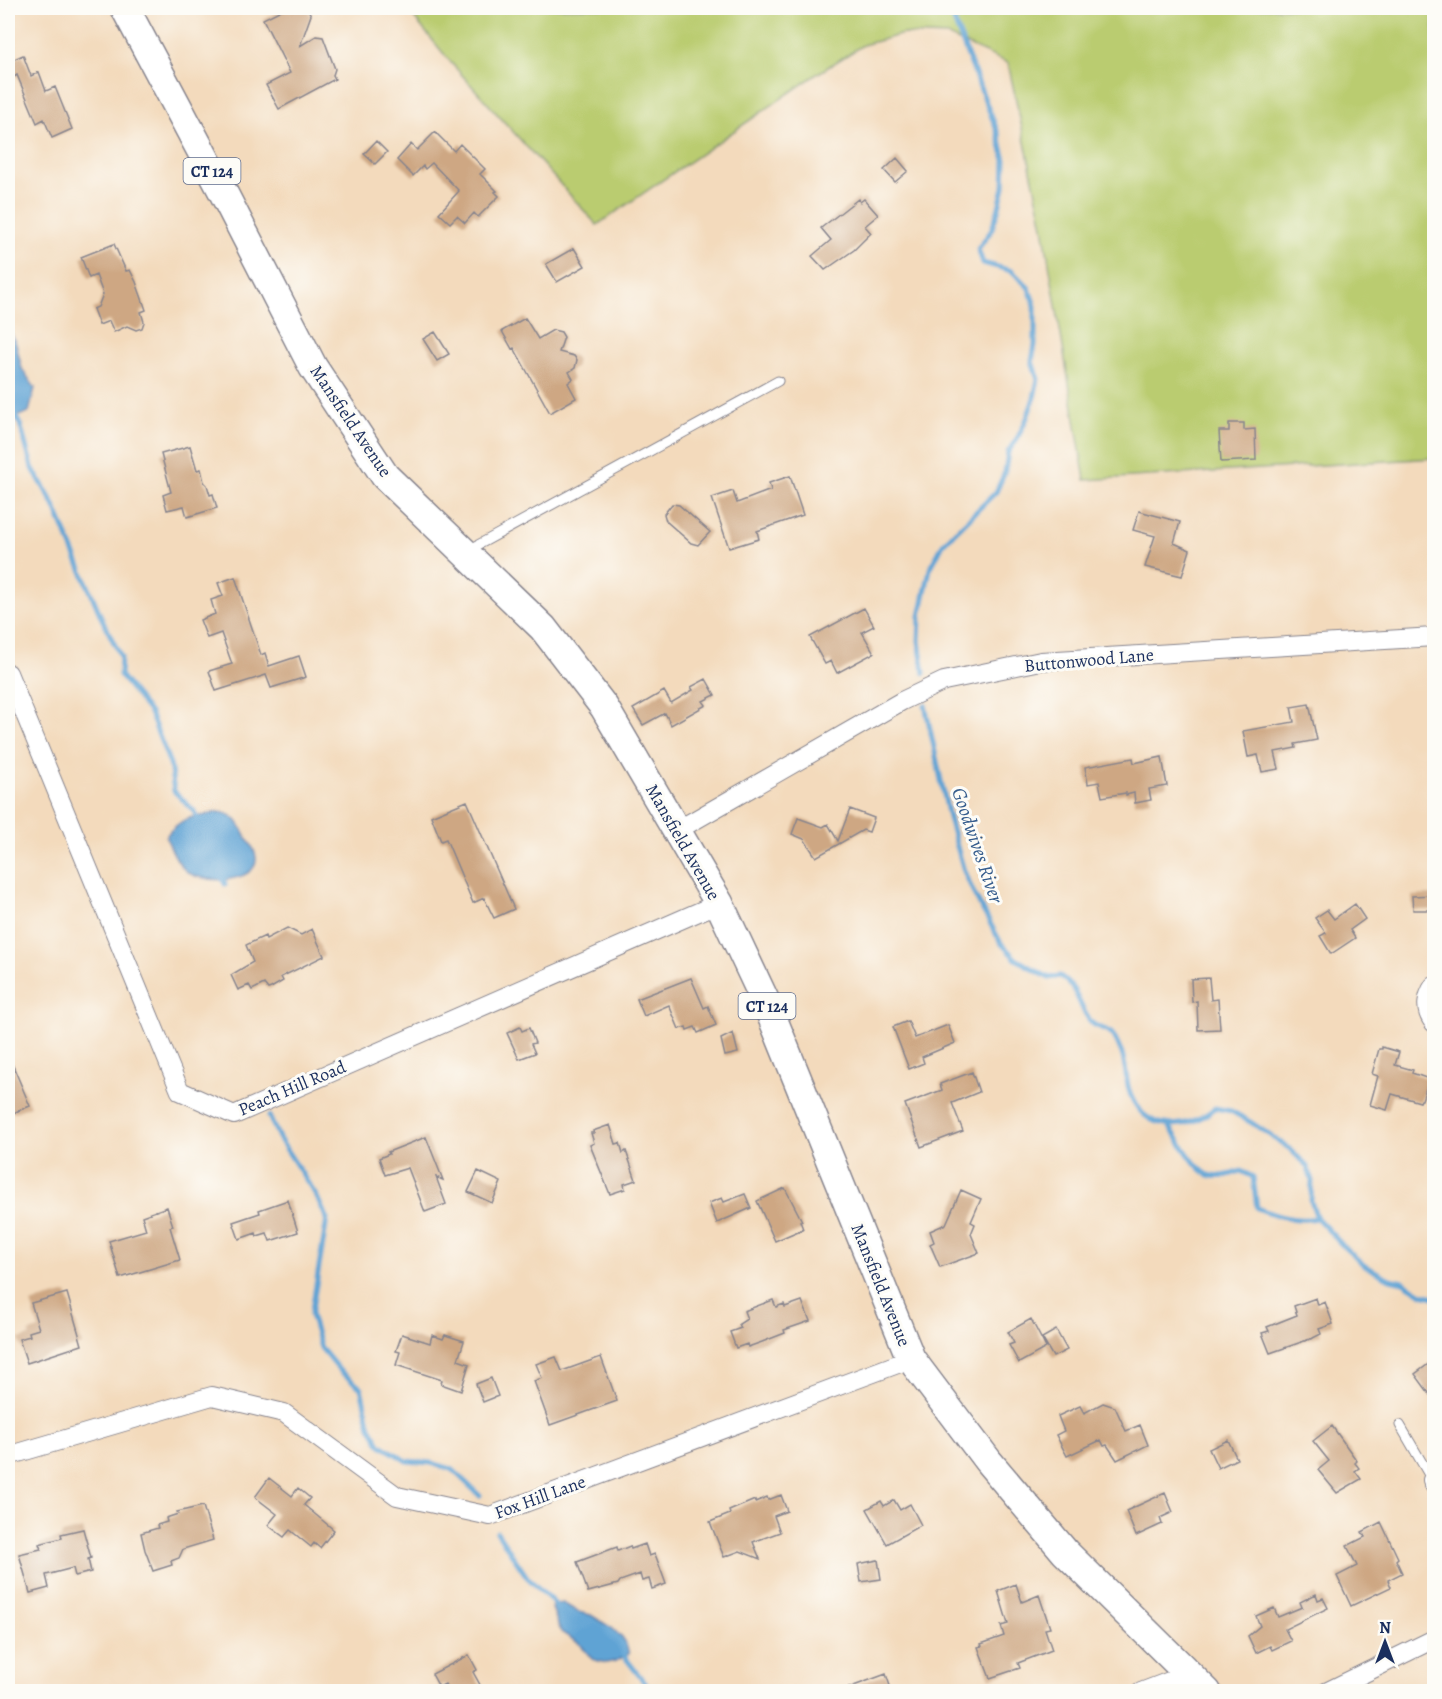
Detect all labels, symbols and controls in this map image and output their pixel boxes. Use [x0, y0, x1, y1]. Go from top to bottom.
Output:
road number: CT 124 [184, 158, 240, 184]
street label: Mansfield Avenue [305, 360, 397, 482]
street label: Buttonwood Lane [1023, 642, 1155, 678]
street label: Mansfield Avenue [640, 780, 726, 904]
water label: Goodwives River [945, 784, 1010, 908]
road number: CT 124 [738, 993, 795, 1019]
street label: Peach Hill Road [235, 1054, 350, 1121]
street label: Mansfield Avenue [845, 1220, 917, 1350]
street label: Fox Hill Lane [491, 1469, 589, 1525]
north arrow [1355, 1612, 1415, 1672]
text: N [1379, 1617, 1391, 1639]

